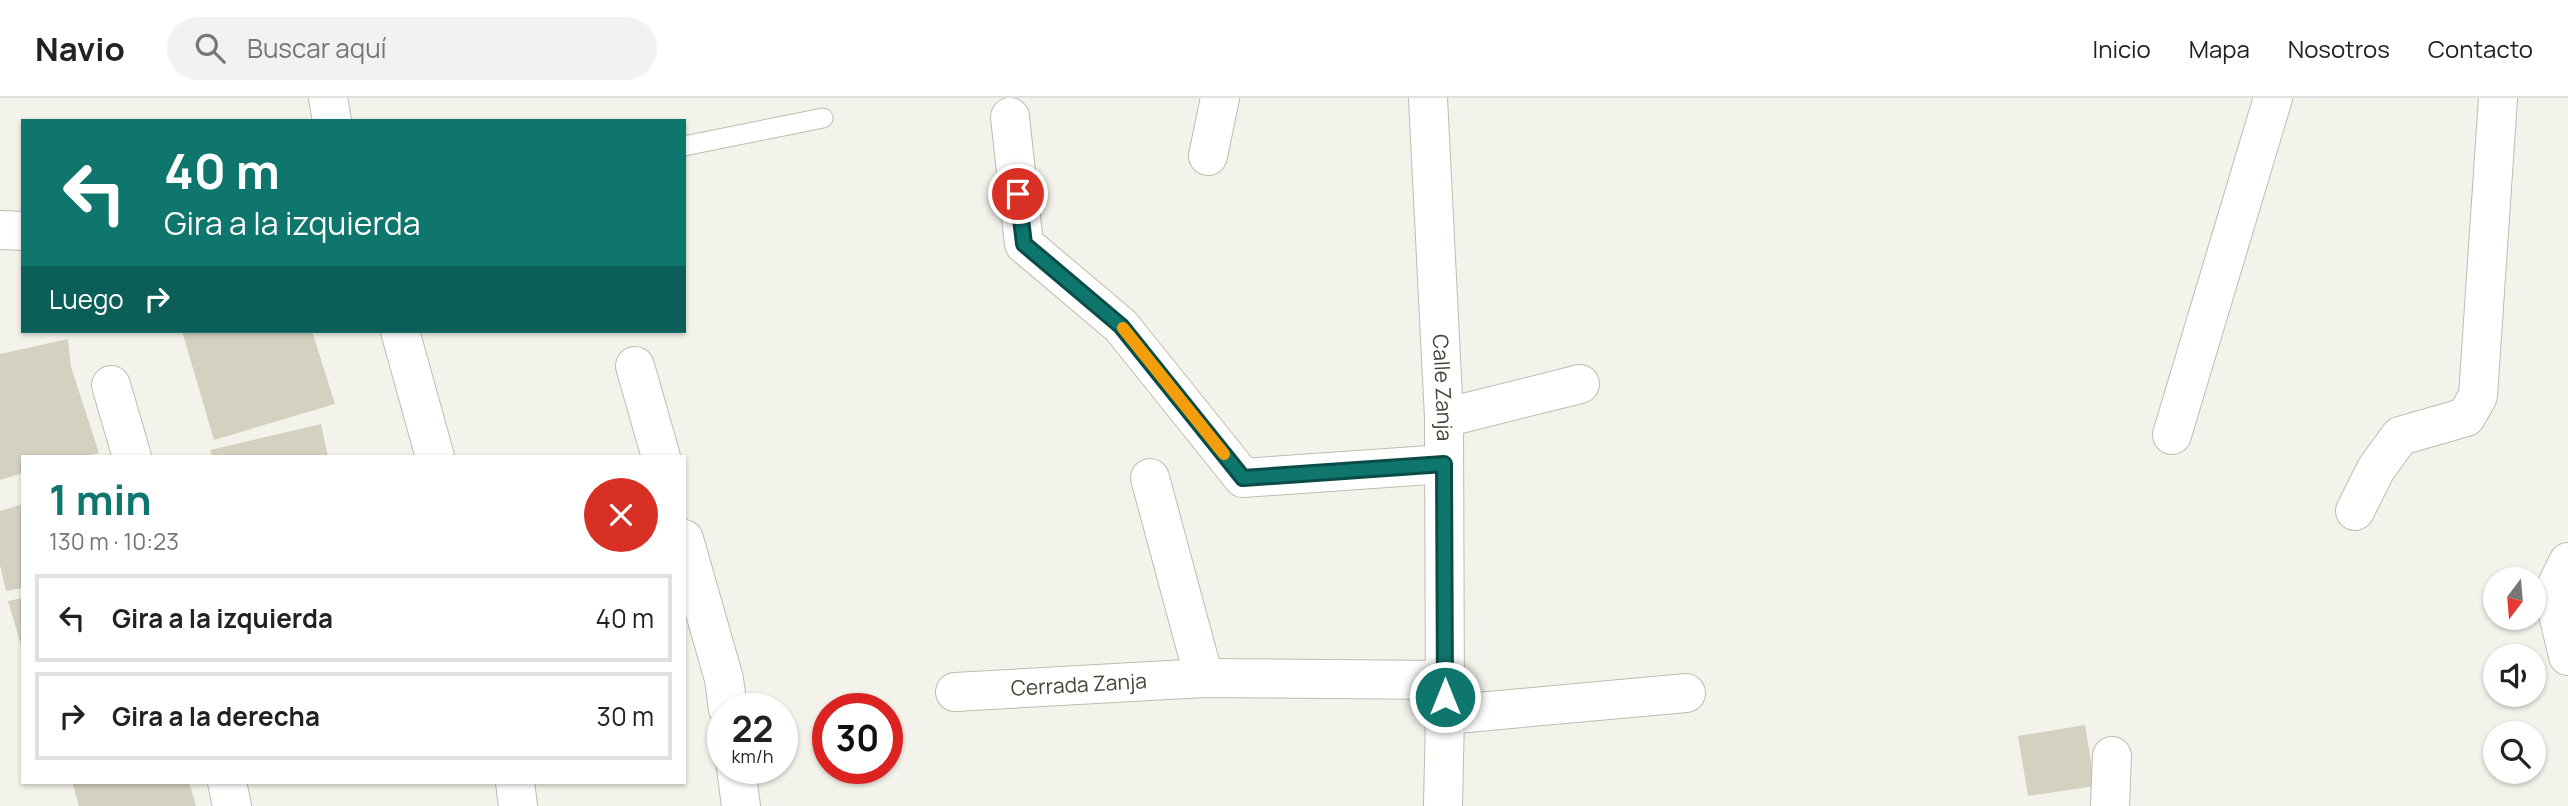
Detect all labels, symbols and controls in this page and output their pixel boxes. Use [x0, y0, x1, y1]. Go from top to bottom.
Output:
search box [167, 17, 657, 80]
text: Navio [35, 26, 125, 71]
icon: search [191, 29, 229, 67]
text: Buscar aquí [247, 30, 387, 66]
text: Inicio [2093, 32, 2151, 65]
text: Mapa [2189, 32, 2250, 65]
text: Nosotros [2288, 32, 2390, 65]
text: Contacto [2428, 32, 2533, 65]
text: 40 m [164, 137, 280, 204]
icon: left [49, 147, 140, 238]
pin [988, 164, 1048, 224]
icon: arrive [999, 175, 1037, 213]
text: Gira a la izquierda [164, 201, 420, 245]
icon: right [138, 280, 176, 318]
text: Luego [49, 281, 124, 317]
street label: Calle Zanja [1427, 333, 1459, 441]
text: 1 min [49, 470, 152, 528]
button: close [584, 478, 658, 552]
text: 130 m · 10:23 [49, 525, 179, 557]
north arrow [2483, 567, 2546, 630]
map controls [2483, 567, 2546, 784]
icon: left [53, 599, 91, 637]
text: Gira a la izquierda [112, 600, 333, 636]
text: 40 m [596, 600, 654, 636]
button: sound [2483, 644, 2546, 707]
position arrow [1408, 660, 1482, 734]
street label: Cerrada Zanja [1010, 666, 1147, 702]
speed limit sign: 30 [812, 693, 903, 784]
icon: right [53, 697, 91, 735]
text: Gira a la derecha [112, 698, 320, 734]
text: 30 m [597, 698, 654, 734]
text: 22 [732, 705, 773, 753]
button: search [2483, 721, 2546, 784]
text: km/h [732, 744, 773, 768]

